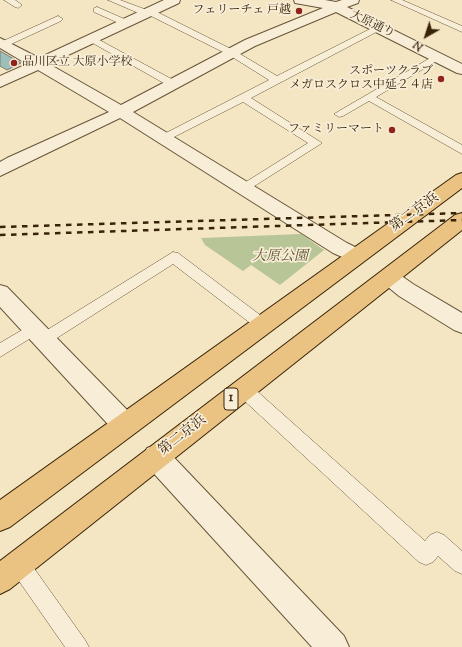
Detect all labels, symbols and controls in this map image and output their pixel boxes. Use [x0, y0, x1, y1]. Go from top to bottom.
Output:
place label: フェリーチェ 戸越 [192, 4, 291, 18]
marker: フェリーチェ 戸越 [294, 6, 304, 16]
street label: 大原通り [347, 8, 397, 42]
north arrow [406, 16, 446, 56]
text: N [410, 36, 427, 54]
place label: 品川区立 大原小学校 [22, 56, 133, 70]
marker: 品川区立 大原小学校 [9, 58, 19, 68]
place label: スポーツクラブ メガロスクロス中延２４店 [289, 65, 433, 93]
marker: スポーツクラブ メガロスクロス中延２４店 [436, 74, 446, 84]
place label: ファミリーマート [288, 123, 384, 137]
marker: ファミリーマート [387, 125, 397, 135]
street label: 第二京浜 [387, 190, 443, 236]
park label: 大原公園 [252, 250, 308, 266]
road number: 1 [224, 388, 238, 410]
street label: 第二京浜 [156, 412, 210, 460]

